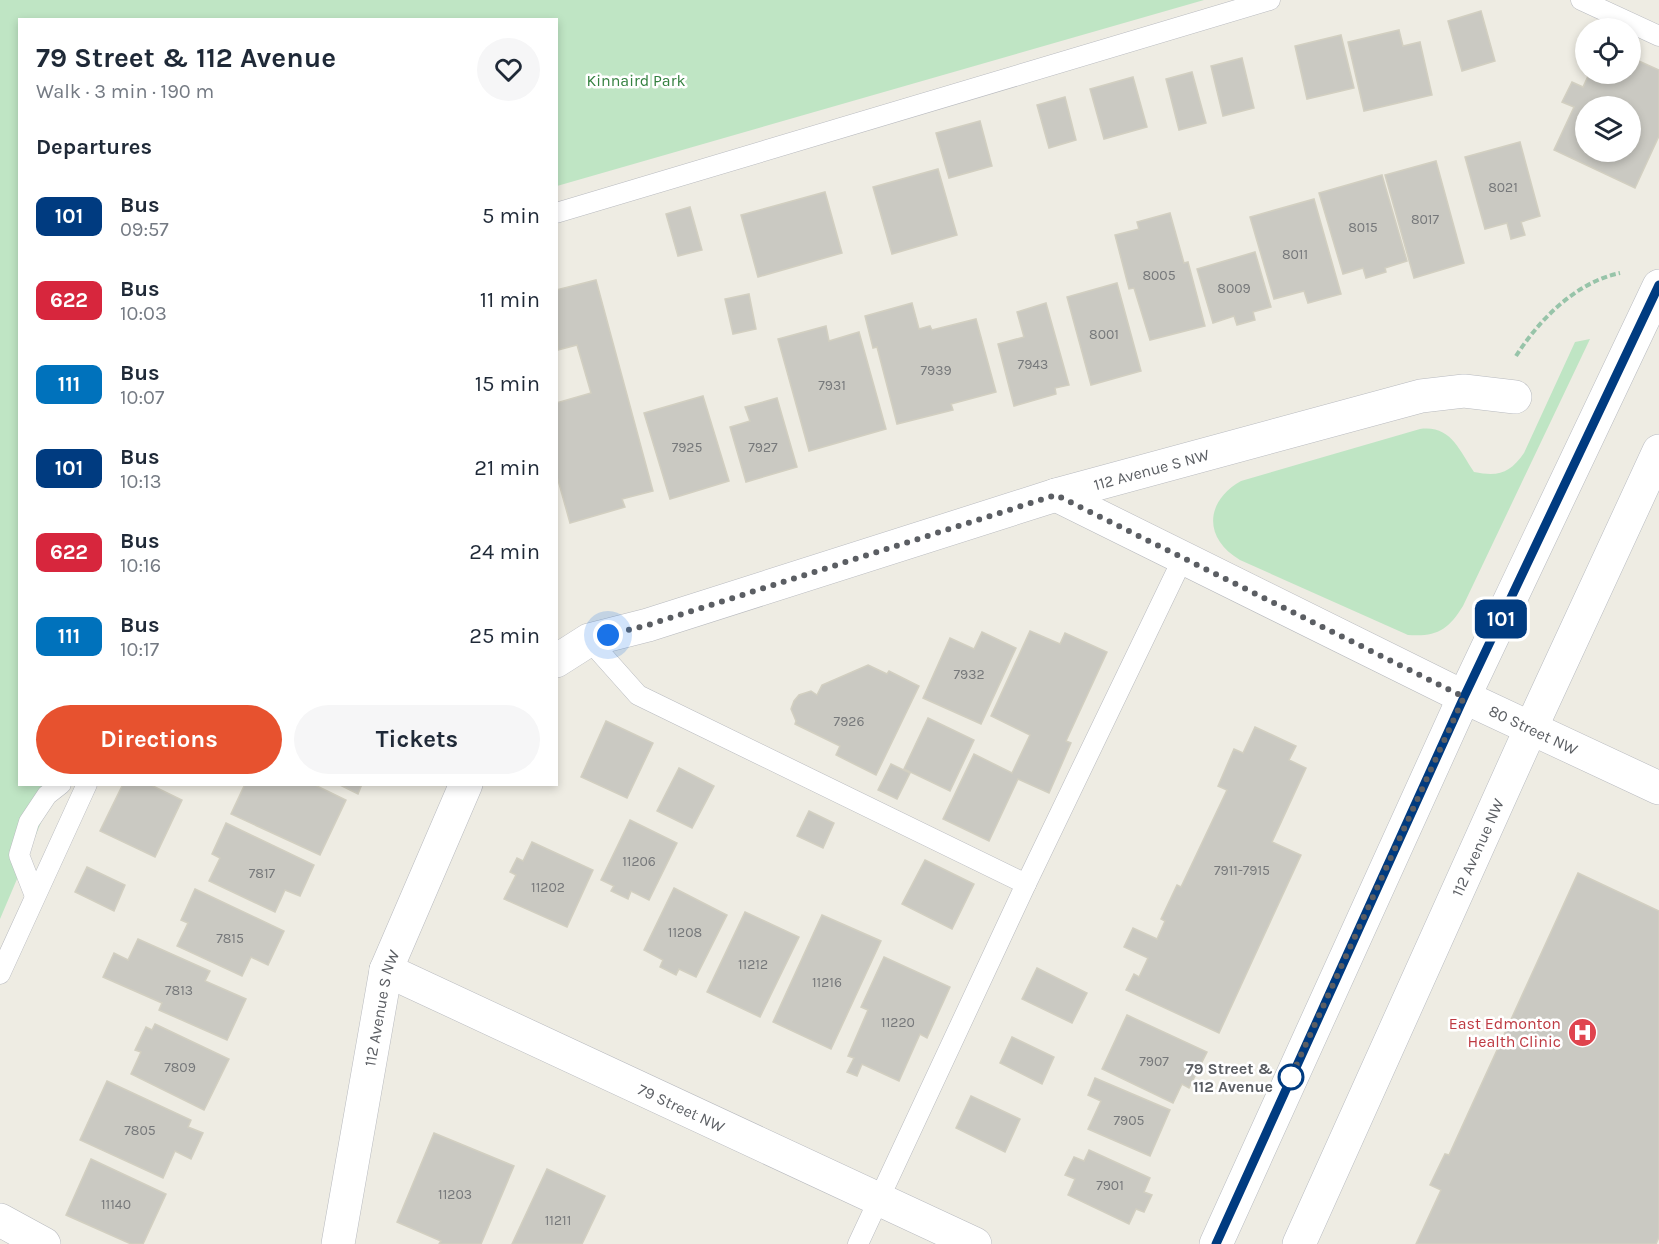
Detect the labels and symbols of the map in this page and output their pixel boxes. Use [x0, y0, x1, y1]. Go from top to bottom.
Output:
park label: Kinnaird Park [587, 71, 685, 90]
house number: 8021 [1488, 179, 1518, 196]
house number: 8017 [1411, 211, 1439, 228]
house number: 8015 [1348, 219, 1378, 236]
house number: 8011 [1282, 246, 1308, 263]
house number: 8005 [1142, 267, 1176, 284]
house number: 8009 [1217, 280, 1251, 297]
house number: 8001 [1089, 326, 1119, 343]
house number: 7943 [1018, 356, 1048, 373]
house number: 7939 [920, 362, 952, 379]
house number: 7931 [818, 377, 846, 394]
house number: 7925 [672, 439, 702, 456]
house number: 7927 [748, 439, 778, 456]
street label: 112 Avenue S NW [1092, 445, 1212, 494]
line badge: 101 [1466, 600, 1535, 638]
your location [593, 620, 623, 650]
house number: 7932 [953, 666, 985, 683]
street label: 80 Street NW [1486, 701, 1582, 759]
house number: 7926 [834, 713, 864, 730]
street label: 112 Avenue NW [1448, 795, 1508, 899]
house number: 11206 [622, 853, 656, 870]
house number: 7911-7915 [1214, 862, 1270, 879]
house number: 7817 [249, 865, 276, 882]
house number: 11202 [531, 879, 565, 896]
house number: 11208 [668, 924, 702, 941]
house number: 7815 [216, 930, 244, 947]
street label: 112 Avenue S NW [360, 946, 404, 1068]
house number: 11212 [738, 956, 768, 973]
house number: 11216 [812, 974, 842, 991]
house number: 7813 [165, 982, 193, 999]
house number: 11220 [881, 1014, 915, 1031]
place label: East Edmonton Health Clinic [1449, 1014, 1561, 1051]
hospital icon: East Edmonton Health Clinic [1566, 1016, 1598, 1048]
house number: 7907 [1139, 1053, 1169, 1070]
house number: 7809 [164, 1059, 196, 1076]
place label: 79 Street & 112 Avenue [1186, 1059, 1273, 1096]
marker: 79 Street & 112 Avenue [1278, 1064, 1304, 1090]
street label: 79 Street NW [635, 1080, 728, 1137]
house number: 7905 [1114, 1112, 1145, 1129]
house number: 7805 [124, 1122, 156, 1139]
house number: 7901 [1096, 1177, 1124, 1194]
house number: 11203 [438, 1186, 472, 1203]
house number: 11140 [101, 1196, 131, 1213]
house number: 11211 [545, 1212, 571, 1229]

